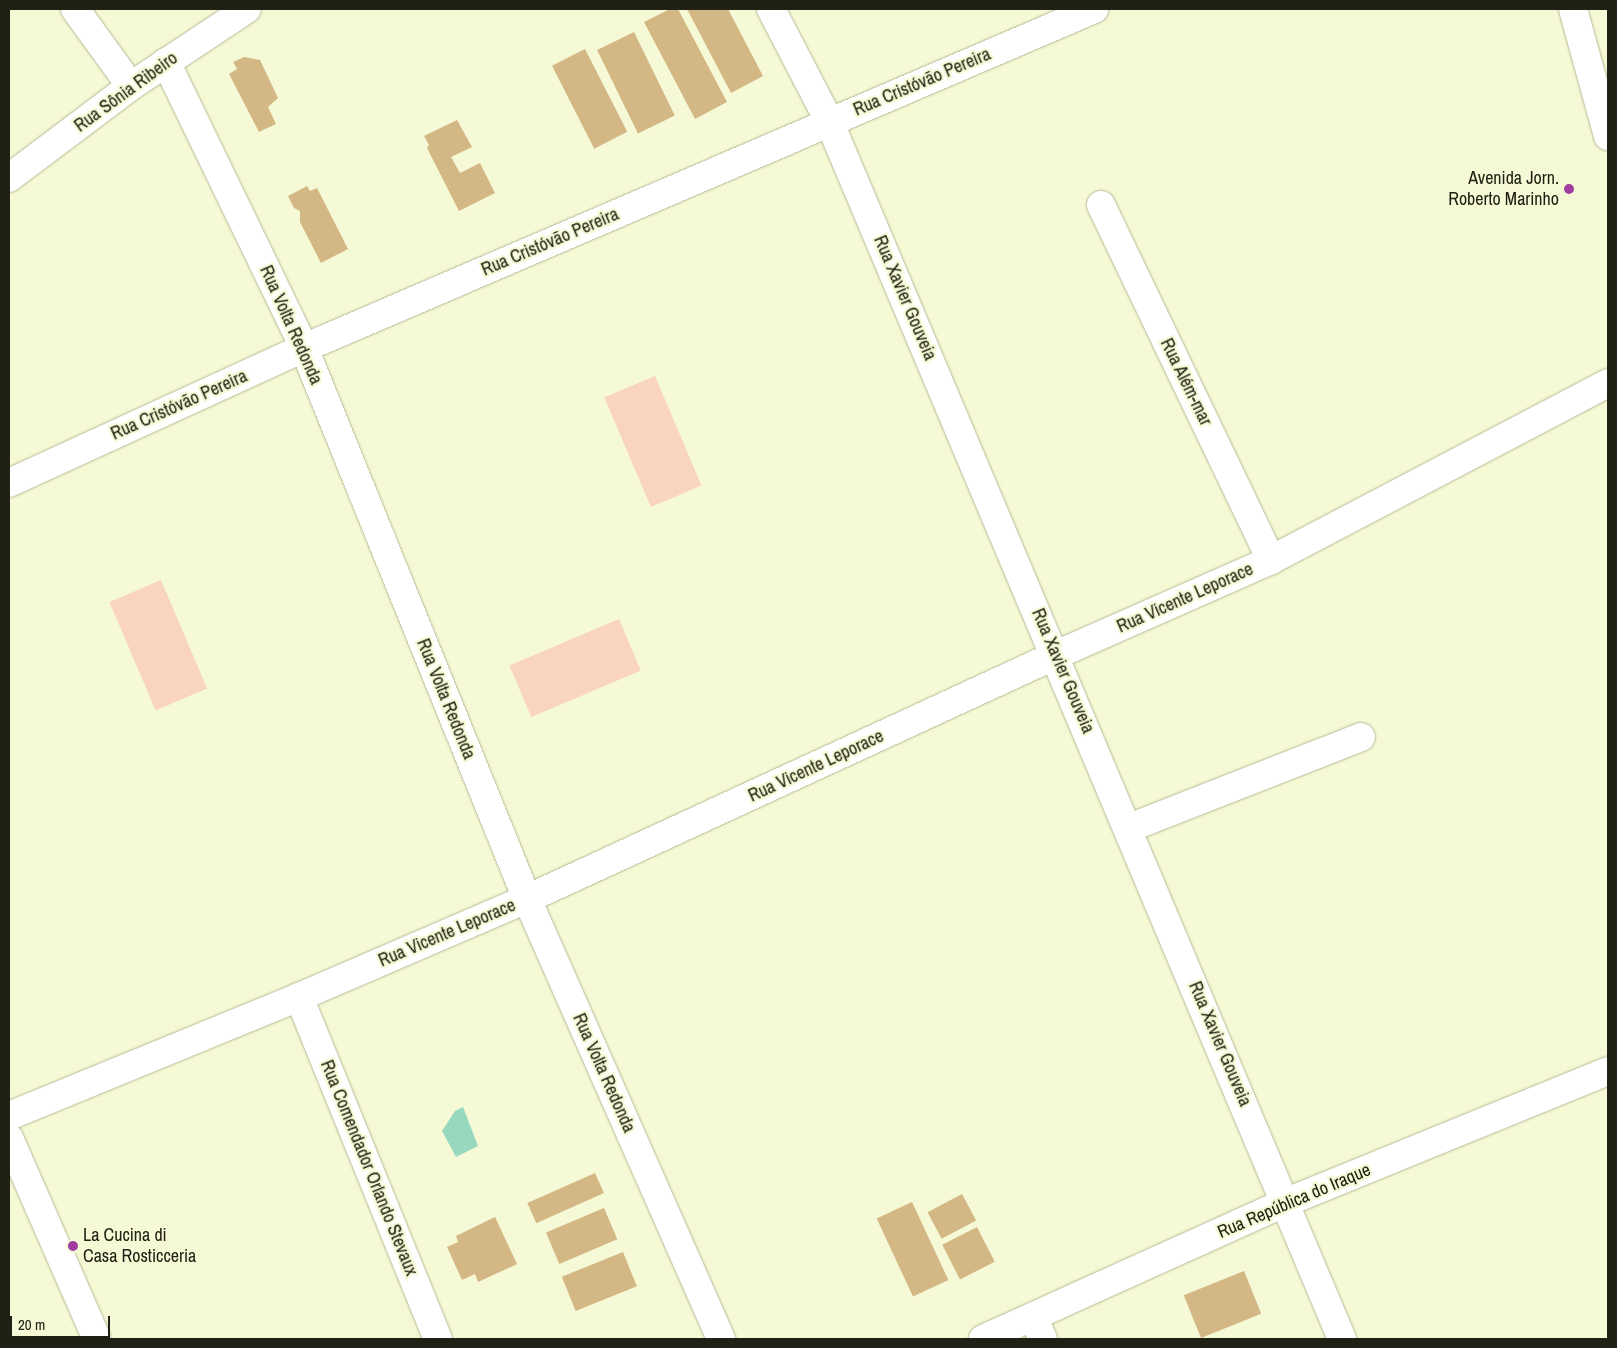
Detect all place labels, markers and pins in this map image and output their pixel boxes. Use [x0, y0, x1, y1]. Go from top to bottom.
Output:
place label: Avenida Jorn. Roberto Marinho [1448, 168, 1559, 210]
marker: Avenida Jorn. Roberto Marinho [1563, 183, 1575, 195]
place label: La Cucina di Casa Rosticceria [83, 1225, 196, 1268]
marker: La Cucina di Casa Rosticceria [67, 1240, 79, 1252]

